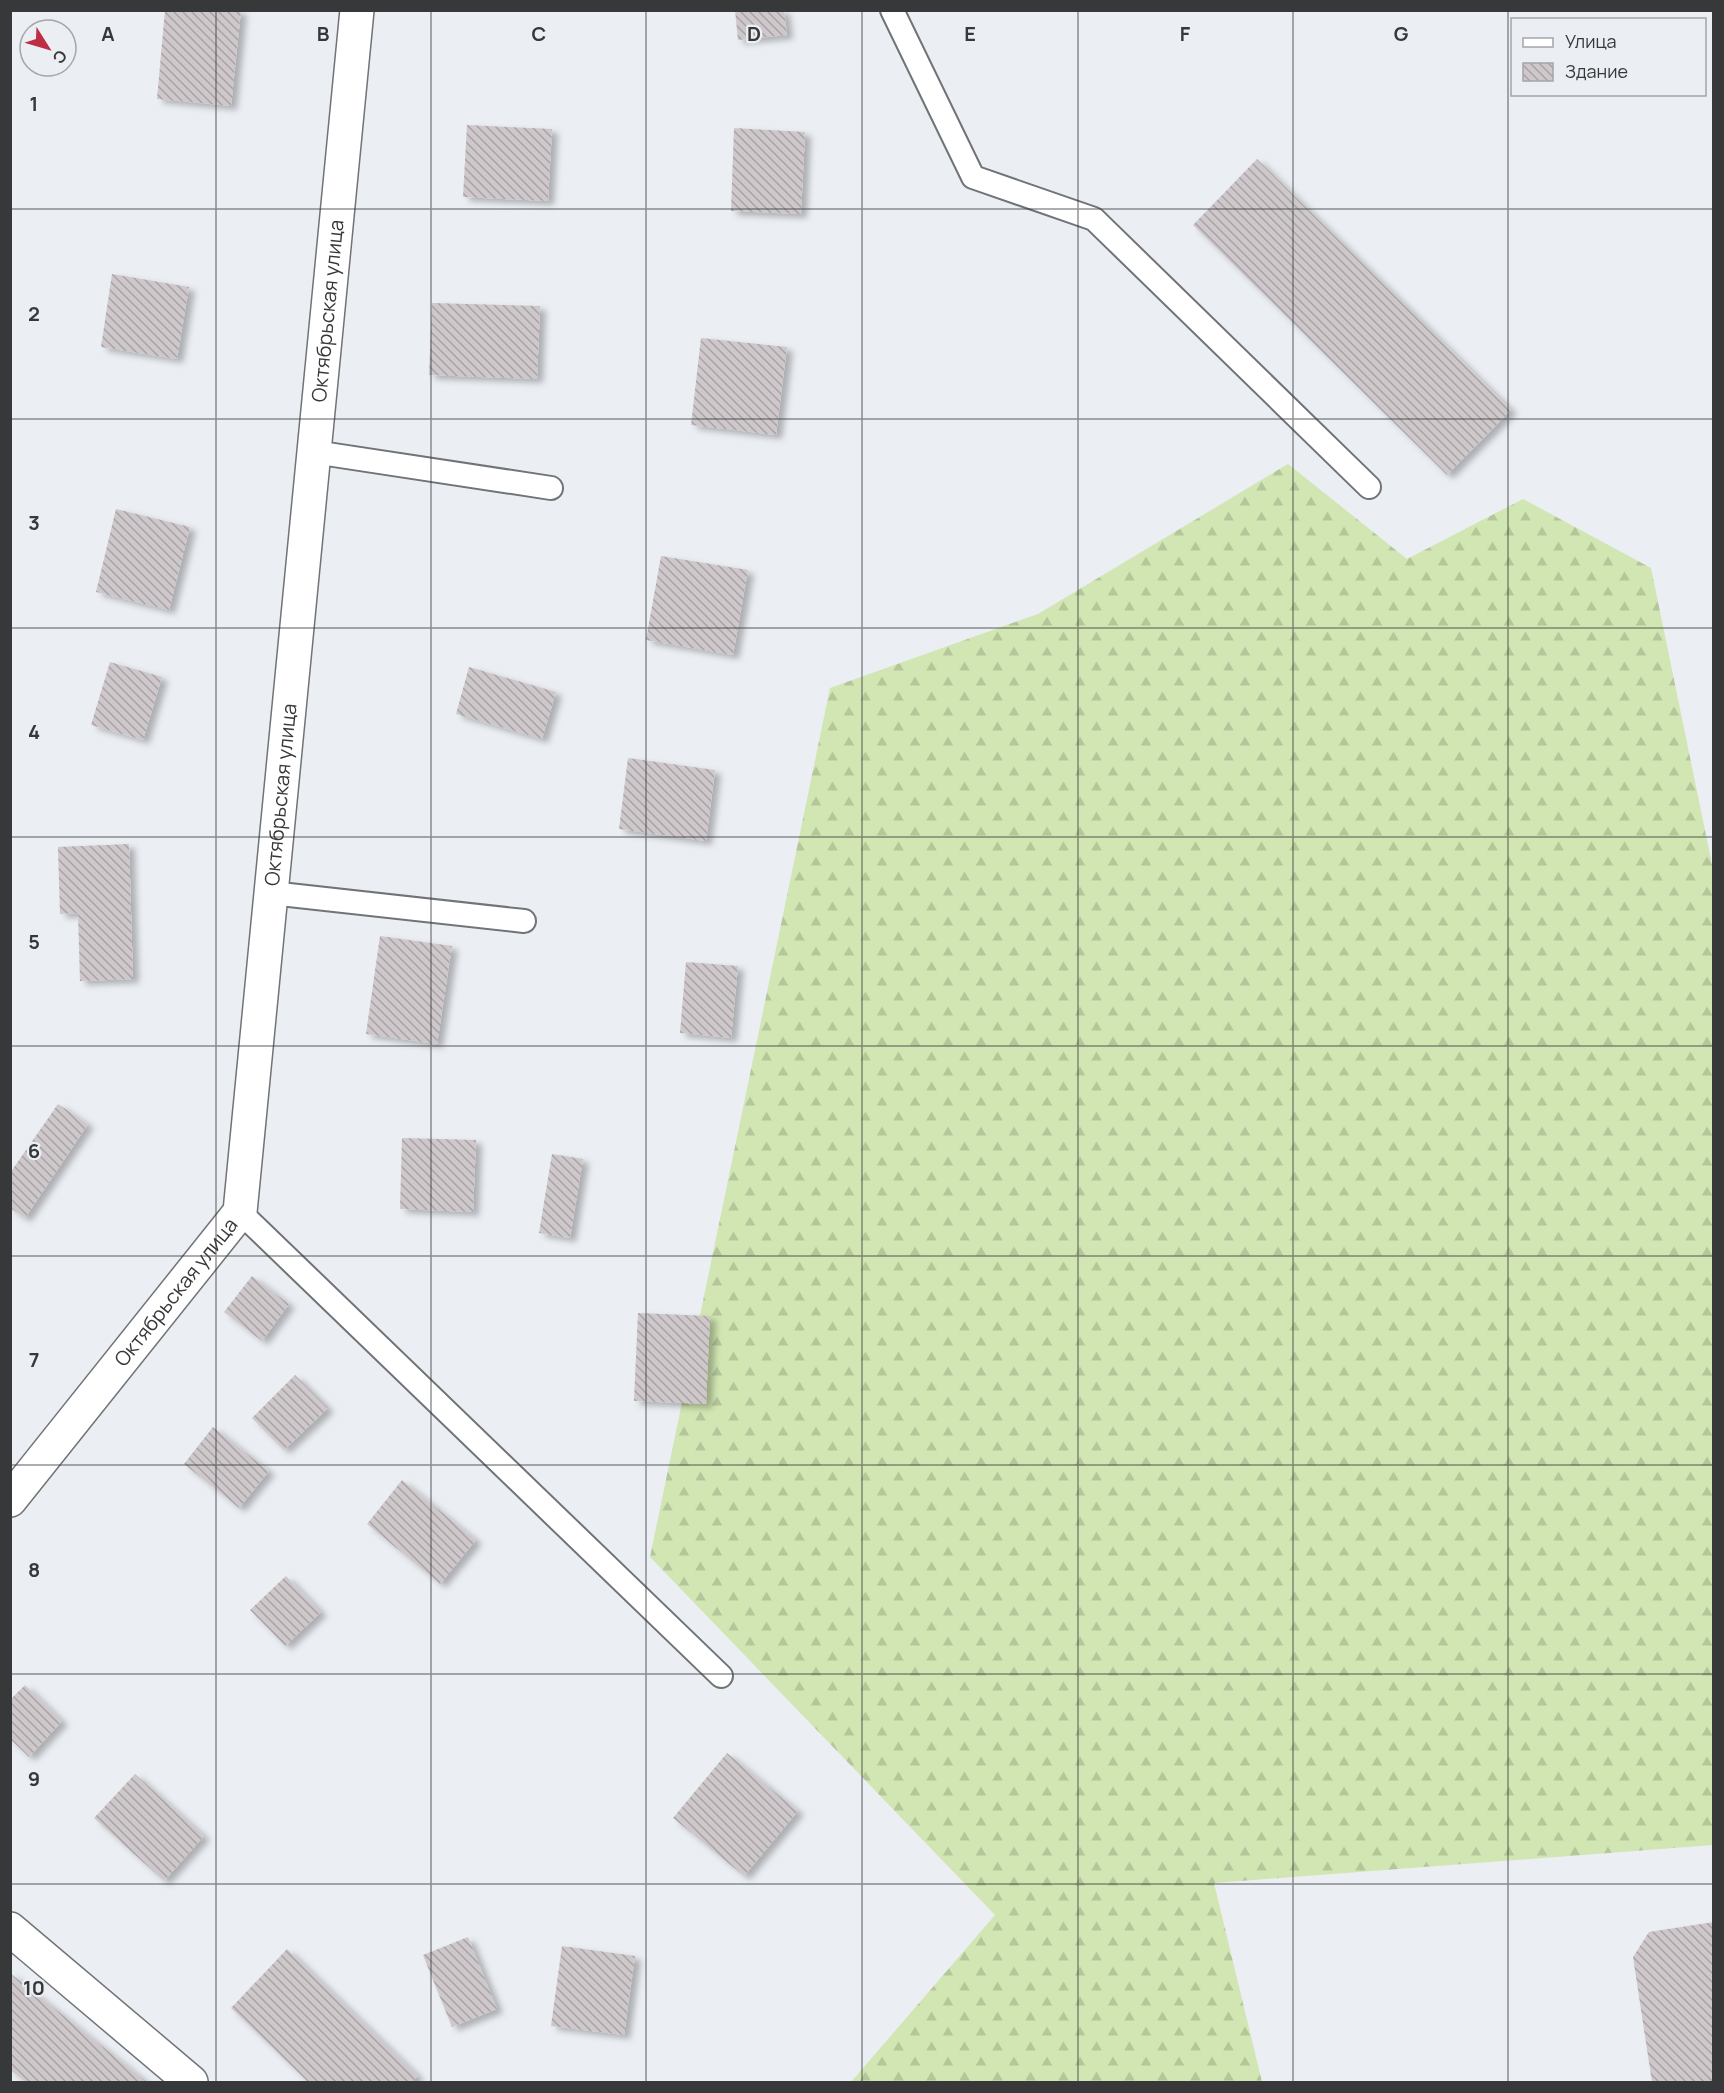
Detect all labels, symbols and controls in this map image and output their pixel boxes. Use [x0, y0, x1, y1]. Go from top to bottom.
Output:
north arrow [18, 18, 78, 78]
legend [1511, 18, 1706, 96]
text: A [101, 20, 115, 47]
text: B [317, 20, 330, 47]
text: C [532, 20, 546, 47]
text: D [747, 20, 761, 47]
text: E [964, 20, 976, 47]
text: F [1180, 20, 1191, 47]
text: G [1394, 20, 1409, 47]
text: Улица [1565, 29, 1617, 53]
text: С [48, 46, 72, 69]
text: Здание [1565, 59, 1628, 83]
text: 1 [30, 90, 38, 117]
street label: Октябрьская улица [305, 218, 350, 403]
text: 2 [28, 300, 40, 327]
text: 3 [28, 509, 40, 536]
street label: Октябрьская улица [258, 702, 302, 887]
text: 4 [28, 718, 40, 745]
text: 5 [28, 928, 40, 955]
text: 6 [28, 1137, 40, 1164]
street label: Октябрьская улица [108, 1212, 243, 1372]
text: 7 [29, 1346, 39, 1373]
text: 8 [28, 1556, 40, 1583]
text: 9 [28, 1765, 40, 1792]
text: 10 [23, 1974, 45, 2001]

